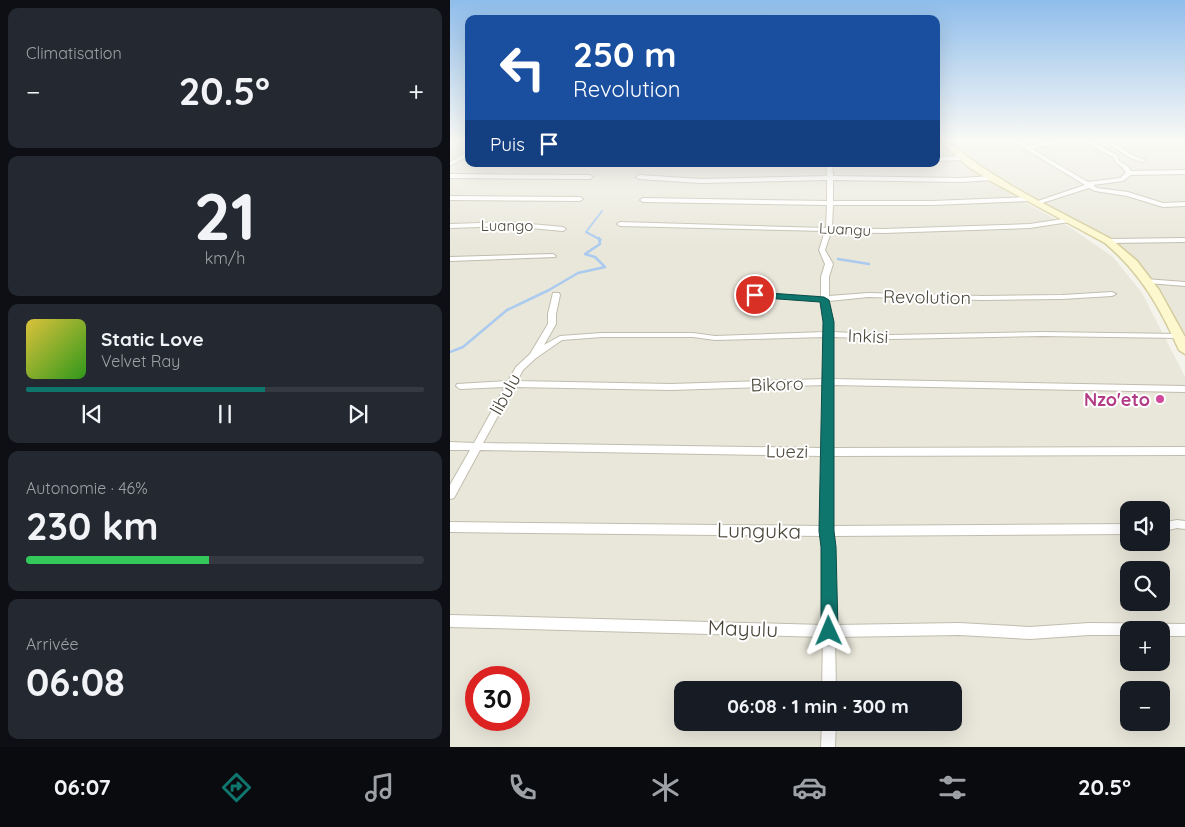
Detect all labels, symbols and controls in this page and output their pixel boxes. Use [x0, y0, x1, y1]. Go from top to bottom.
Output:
text: 250 m [573, 32, 677, 76]
icon: left [490, 35, 555, 100]
text: Climatisation [26, 43, 122, 63]
text: 20.5° [179, 67, 270, 115]
text: − [26, 74, 41, 109]
text: + [408, 74, 424, 109]
text: Revolution [573, 75, 680, 103]
icon: arrive [535, 130, 563, 158]
text: Puis [490, 132, 525, 156]
text: 21 [194, 175, 256, 256]
street label: Luango [481, 216, 533, 235]
street label: Luangu [819, 218, 871, 240]
text: km/h [205, 248, 245, 268]
pin [734, 274, 776, 316]
icon: arrive [741, 281, 769, 309]
street label: Revolution [883, 285, 971, 309]
street label: Inkisi [847, 324, 889, 348]
text: Static Love [101, 327, 204, 351]
text: Velvet Ray [101, 351, 180, 371]
street label: libulu [484, 369, 526, 419]
street label: Bikoro [750, 372, 804, 396]
place label: Nzo'eto [1084, 388, 1150, 411]
marker: Nzo'eto [1154, 393, 1166, 405]
icon: previous [78, 400, 106, 428]
icon: pause [211, 400, 239, 428]
icon: next [344, 400, 372, 428]
street label: Luezi [766, 439, 808, 463]
text: Autonomie · 46% [26, 478, 148, 498]
map controls [1120, 501, 1170, 731]
button: sound [1120, 501, 1170, 551]
text: 230 km [26, 502, 159, 550]
street label: Lunguka [717, 516, 801, 544]
button: search [1120, 561, 1170, 611]
position arrow [802, 604, 854, 656]
street label: Mayulu [707, 614, 779, 642]
button: + [1120, 621, 1170, 671]
text: Arrivée [26, 634, 79, 654]
text: 06:08 [26, 658, 125, 706]
speed limit sign: 30 [465, 666, 530, 731]
button: − [1120, 681, 1170, 731]
text: 06:08 · 1 min · 300 m [727, 694, 909, 718]
icon: directions [219, 770, 254, 805]
icon: music [362, 770, 397, 805]
icon: phone [505, 770, 540, 805]
icon: climate [648, 770, 683, 805]
icon: car [792, 770, 827, 805]
icon: filters [935, 770, 970, 805]
text: 06:07 [54, 773, 111, 801]
text: 20.5° [1078, 773, 1131, 801]

